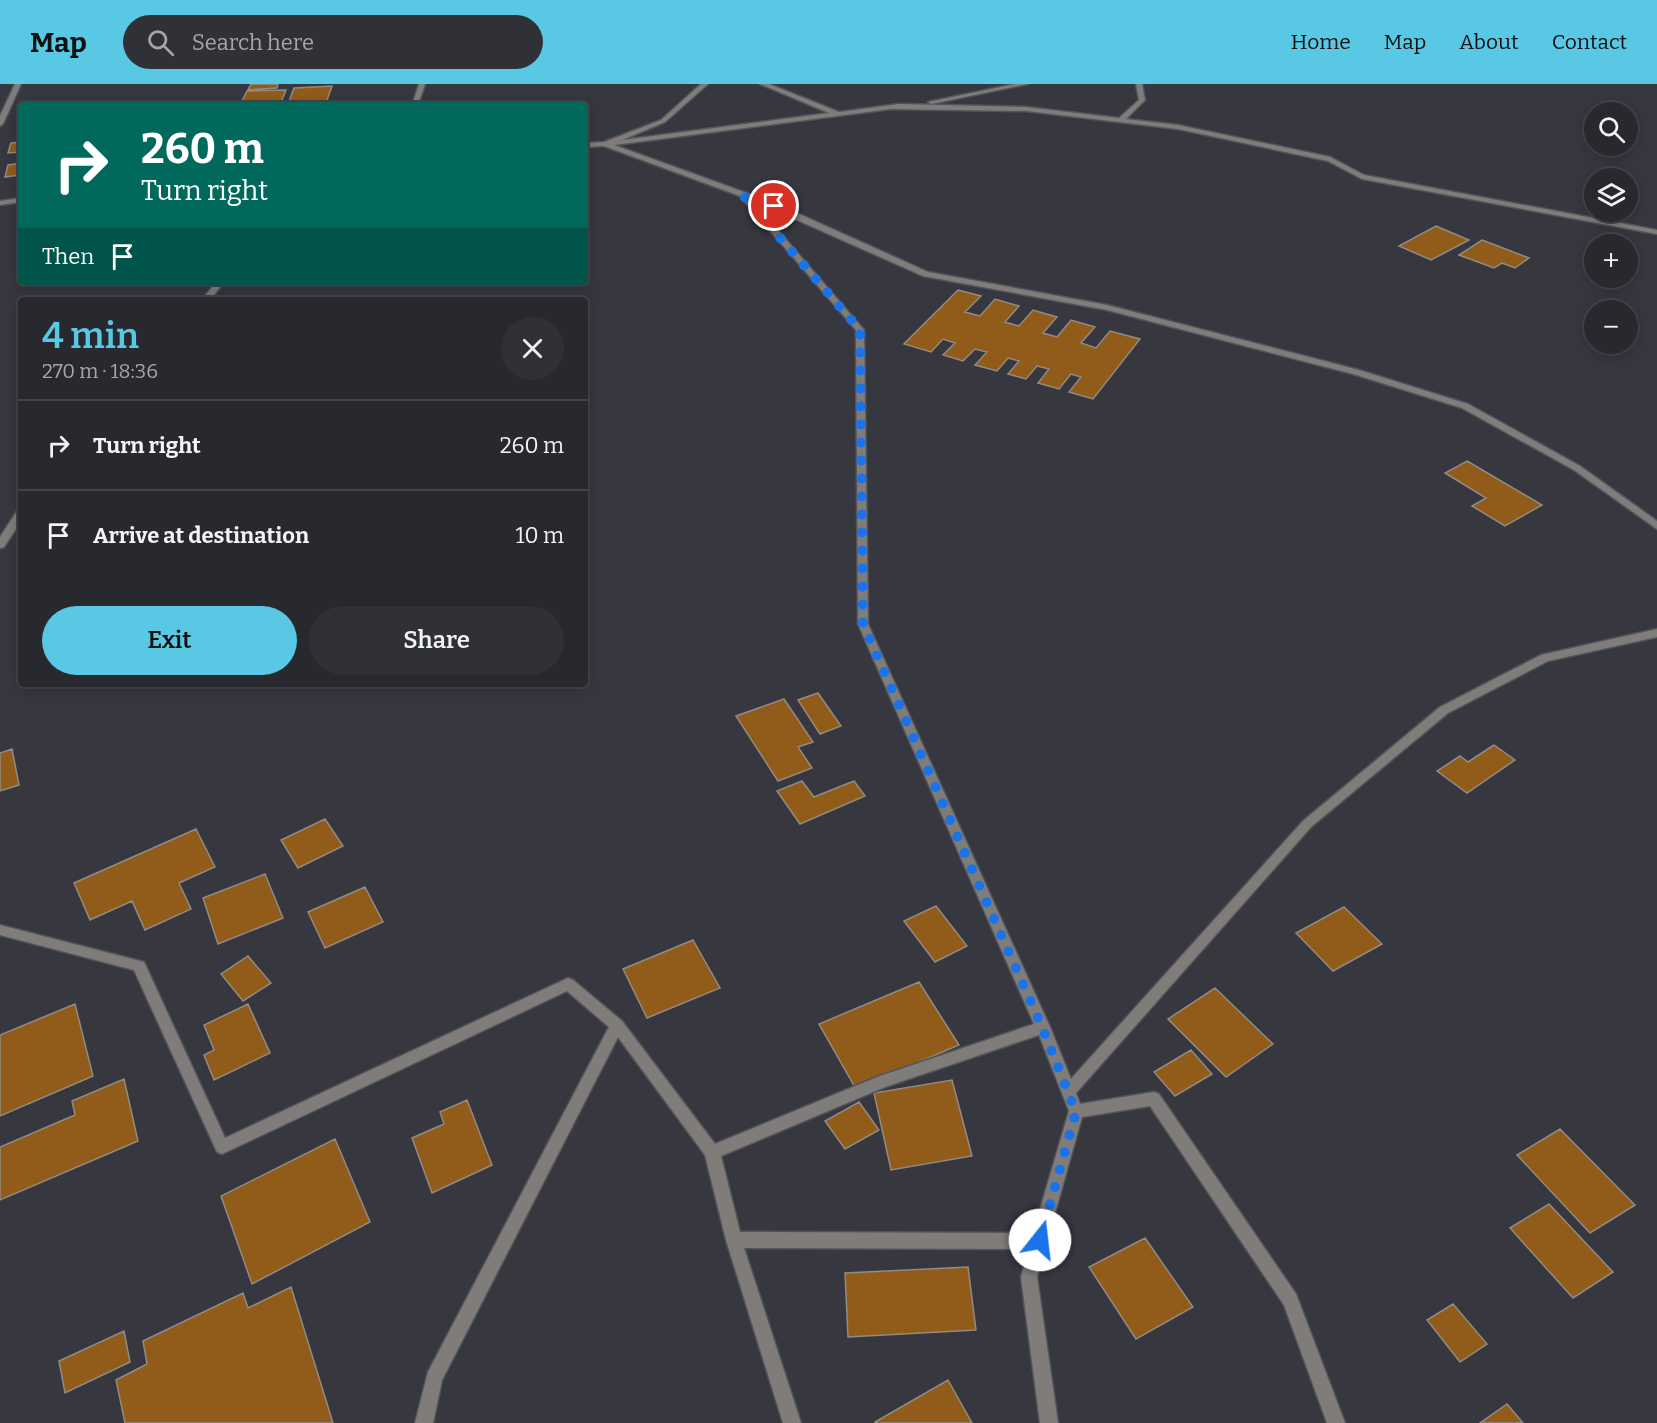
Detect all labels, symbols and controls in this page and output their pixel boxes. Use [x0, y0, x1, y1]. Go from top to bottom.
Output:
search box [123, 15, 543, 69]
text: Map [30, 26, 87, 59]
icon: search [144, 26, 177, 59]
text: Search here [192, 29, 314, 56]
text: Home [1291, 29, 1351, 55]
text: Map [1384, 29, 1426, 55]
text: About [1459, 29, 1519, 55]
text: Contact [1552, 29, 1627, 55]
map controls [1584, 102, 1638, 354]
button: search [1584, 102, 1638, 156]
text: 260 m [141, 124, 264, 174]
icon: right [42, 126, 120, 204]
button: layers [1584, 168, 1638, 222]
text: Turn right [141, 175, 268, 207]
pin [748, 180, 799, 231]
icon: arrive [757, 189, 790, 222]
button: + [1584, 234, 1638, 288]
icon: arrive [106, 240, 139, 273]
text: Then [42, 243, 94, 270]
button: − [1584, 300, 1638, 354]
text: 4 min [42, 314, 139, 358]
button: close [501, 317, 564, 380]
text: 270 m · 18:36 [42, 359, 158, 383]
icon: right [42, 429, 75, 462]
text: Turn right [93, 432, 201, 459]
text: 260 m [500, 432, 564, 459]
icon: arrive [42, 519, 75, 552]
text: Arrive at destination [93, 522, 309, 549]
text: 10 m [516, 522, 564, 549]
button: Exit [42, 606, 297, 675]
button: Share [309, 606, 564, 675]
position arrow [1008, 1208, 1072, 1272]

